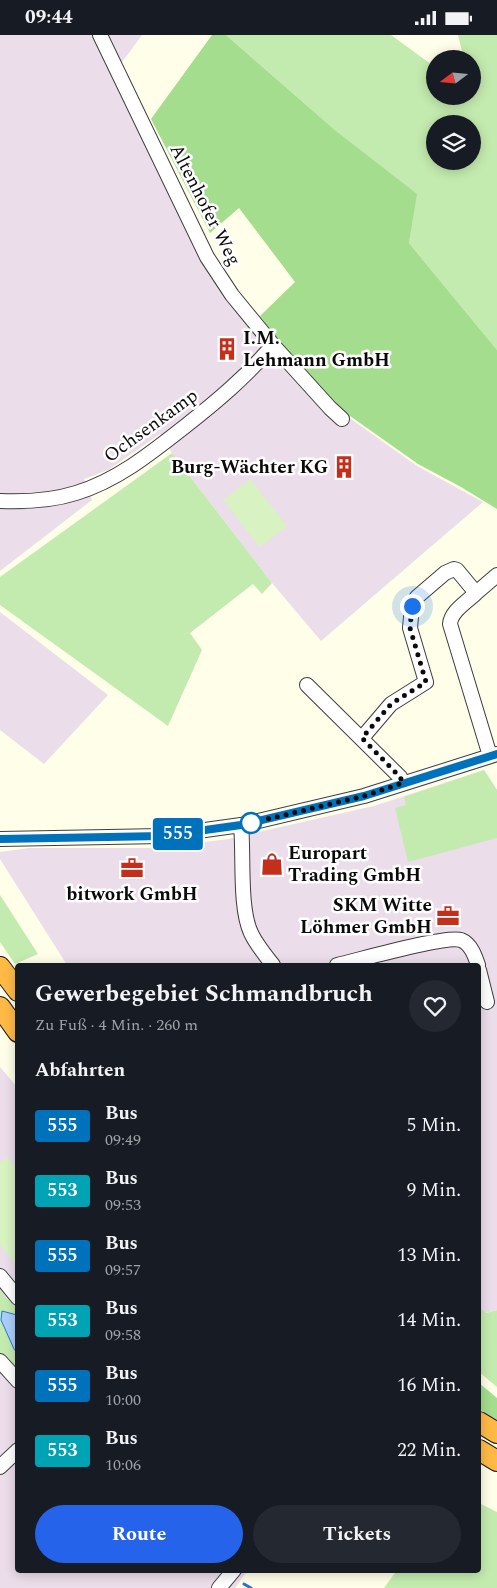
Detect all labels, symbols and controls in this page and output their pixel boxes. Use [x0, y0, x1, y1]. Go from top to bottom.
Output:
text: 09:44 [25, 3, 73, 32]
north arrow [426, 50, 481, 105]
map controls [426, 50, 481, 170]
button: layers [426, 115, 481, 170]
street label: Altenhofer Weg [162, 139, 248, 271]
place label: I.M. Lehmann GmbH [243, 324, 390, 375]
building icon: I.M. Lehmann GmbH [214, 336, 240, 362]
street label: Ochsenkamp [98, 382, 204, 470]
place label: Burg-Wächter KG [171, 453, 328, 482]
building icon: Burg-Wächter KG [331, 454, 357, 480]
your location [400, 594, 425, 619]
unlabelled marker [240, 812, 262, 834]
line badge: 555 [149, 818, 207, 850]
text: 555 [163, 820, 193, 847]
place label: Europart Trading GmbH [288, 839, 421, 890]
shop icon: Europart Trading GmbH [259, 851, 285, 877]
office icon: bitwork GmbH [119, 855, 145, 881]
place label: bitwork GmbH [66, 880, 198, 909]
place label: SKM Witte Löhmer GmbH [300, 891, 432, 942]
office icon: SKM Witte Löhmer GmbH [435, 903, 461, 929]
text: Gewerbegebiet Schmandbruch [35, 976, 373, 1012]
button: heart [409, 980, 461, 1032]
text: Zu Fuß · 4 Min. · 260 m [35, 1013, 198, 1037]
text: Abfahrten [35, 1056, 125, 1085]
text: Bus [105, 1099, 138, 1128]
text: 5 Min. [407, 1111, 461, 1140]
text: 555 [47, 1112, 78, 1139]
text: 09:49 [105, 1128, 141, 1152]
text: Bus [105, 1164, 138, 1193]
text: 9 Min. [407, 1176, 461, 1205]
text: 553 [47, 1177, 78, 1204]
text: 09:53 [105, 1193, 141, 1217]
text: Bus [105, 1229, 138, 1258]
text: 13 Min. [397, 1241, 461, 1270]
text: 555 [47, 1242, 78, 1269]
text: 09:57 [105, 1258, 141, 1282]
text: Bus [105, 1294, 138, 1323]
text: 14 Min. [397, 1306, 461, 1335]
text: 553 [47, 1307, 78, 1334]
text: 09:58 [105, 1323, 141, 1347]
text: Bus [105, 1359, 138, 1388]
text: 16 Min. [397, 1371, 461, 1400]
text: 555 [47, 1372, 78, 1399]
text: 10:00 [105, 1388, 141, 1412]
text: Bus [105, 1424, 138, 1453]
text: 22 Min. [397, 1436, 461, 1465]
text: 553 [47, 1437, 78, 1464]
text: 10:06 [105, 1453, 141, 1477]
button: Route [35, 1505, 243, 1563]
button: Tickets [253, 1505, 461, 1563]

